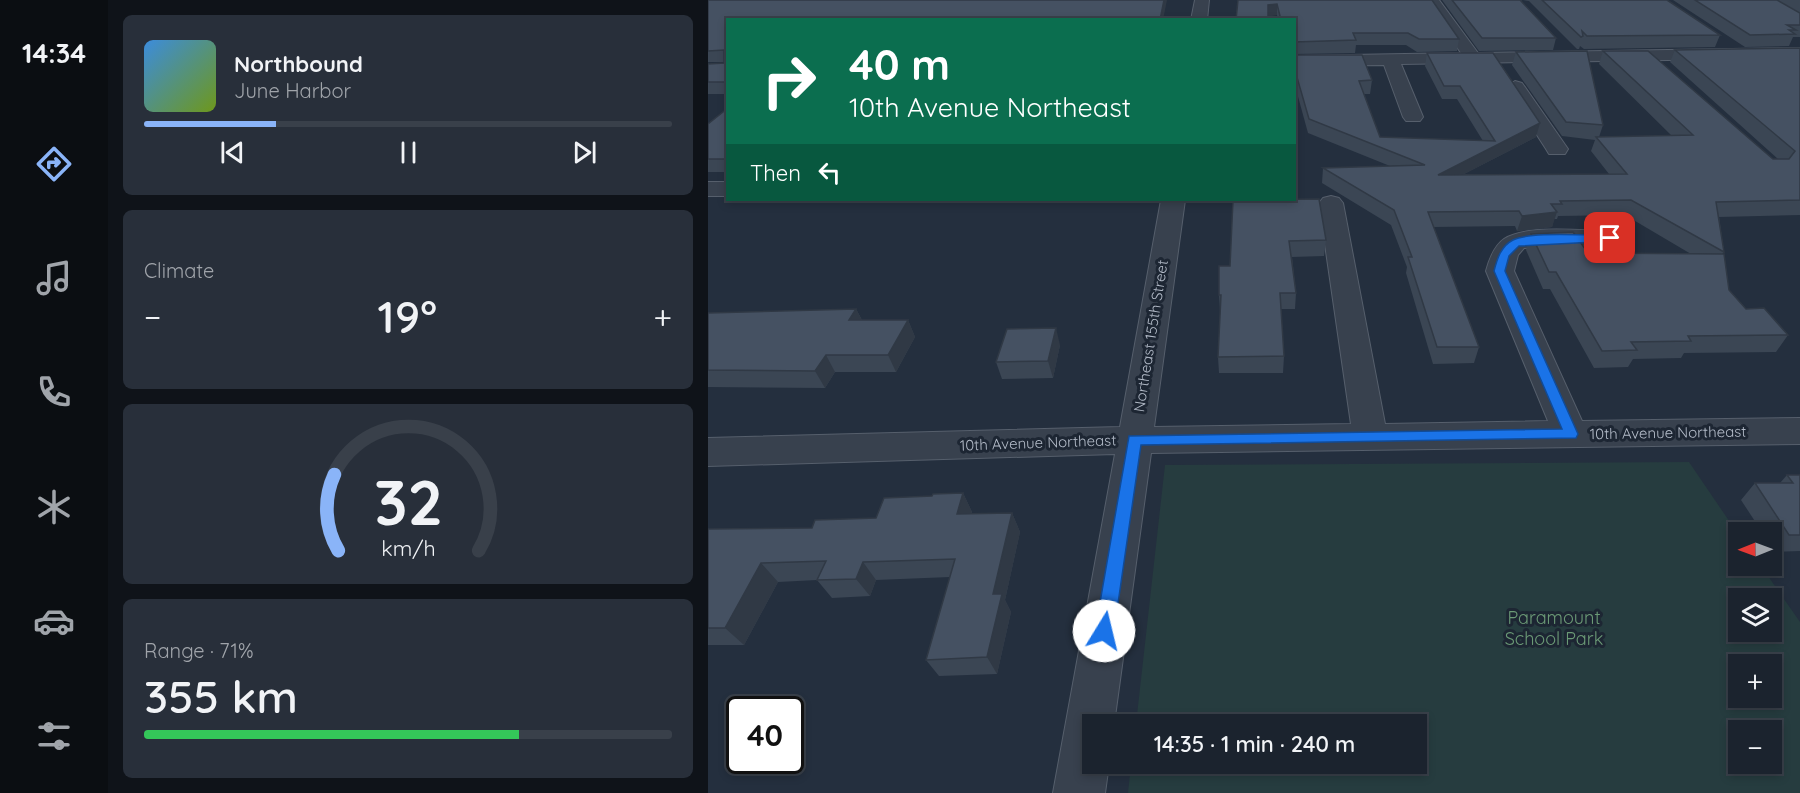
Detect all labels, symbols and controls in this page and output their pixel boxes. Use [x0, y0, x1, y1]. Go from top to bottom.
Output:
text: 14:34 [22, 36, 86, 70]
text: 40 m [849, 38, 950, 91]
icon: right [750, 42, 828, 120]
text: Northbound [234, 50, 363, 78]
text: June Harbor [234, 78, 351, 103]
text: 10th Avenue Northeast [849, 90, 1131, 124]
icon: previous [216, 136, 249, 169]
icon: pause [392, 136, 425, 169]
icon: next [568, 136, 601, 169]
icon: directions [33, 143, 75, 185]
icon: left [813, 156, 846, 189]
text: Then [750, 159, 801, 187]
pin [1584, 212, 1635, 263]
icon: arrive [1593, 221, 1626, 254]
icon: music [33, 257, 75, 299]
text: Climate [144, 258, 214, 283]
street label: Northeast 155th Street [1129, 258, 1172, 413]
text: 19° [378, 288, 437, 344]
text: − [144, 296, 161, 337]
text: + [653, 296, 672, 337]
icon: phone [33, 371, 75, 413]
street label: 10th Avenue Northeast [1589, 422, 1746, 443]
street label: 10th Avenue Northeast [959, 430, 1117, 455]
text: 32 [373, 463, 443, 541]
icon: climate [33, 486, 75, 528]
north arrow [1728, 522, 1782, 576]
map controls [1728, 522, 1782, 774]
text: km/h [381, 535, 435, 561]
button: layers [1728, 588, 1782, 642]
position arrow [1072, 599, 1136, 663]
icon: car [33, 600, 75, 642]
park label: Paramount School Park [1505, 606, 1603, 650]
text: Range · 71% [144, 638, 254, 663]
button: + [1728, 654, 1782, 708]
text: 355 km [144, 668, 298, 724]
speed limit sign: 40 [726, 696, 804, 774]
icon: filters [33, 715, 75, 757]
button: − [1728, 720, 1782, 774]
text: 14:35 · 1 min · 240 m [1154, 730, 1355, 758]

